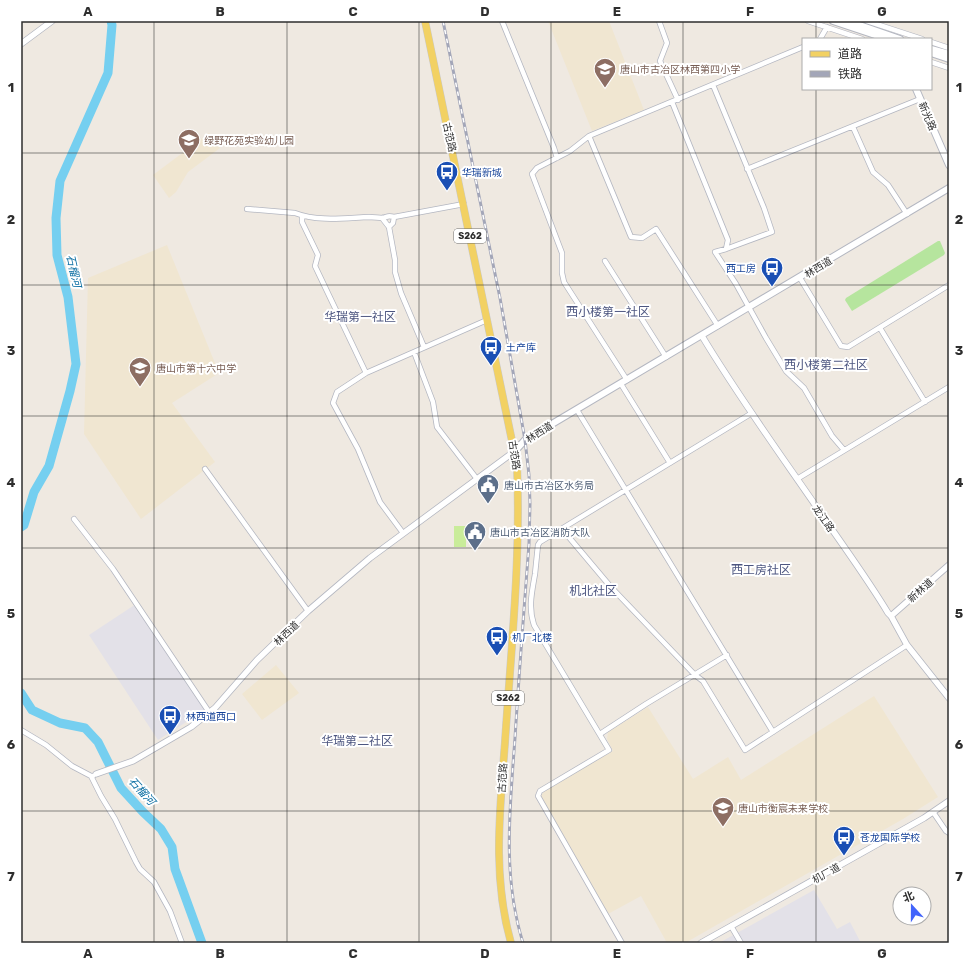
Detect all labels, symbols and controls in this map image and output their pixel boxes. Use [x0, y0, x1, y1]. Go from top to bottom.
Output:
text: A [83, 4, 93, 19]
text: B [215, 4, 225, 19]
text: C [348, 4, 358, 19]
text: D [480, 4, 490, 19]
text: E [613, 4, 621, 19]
text: F [746, 4, 754, 19]
text: G [877, 4, 887, 19]
legend [802, 38, 932, 90]
text: 道路 [838, 47, 862, 61]
school or university icon: 唐山市古冶区林西第四小学 [592, 56, 618, 89]
place label: 唐山市古冶区林西第四小学 [620, 64, 740, 76]
text: 铁路 [838, 67, 862, 81]
text: 1 [8, 80, 14, 95]
text: 1 [956, 80, 962, 95]
street label: 新光路 [916, 100, 938, 133]
street label: 古范路 [440, 121, 458, 153]
school or university icon: 绿野花苑实验幼儿园 [176, 127, 202, 160]
place label: 绿野花苑实验幼儿园 [204, 135, 294, 147]
bus stop icon: 华瑞新城 [434, 159, 460, 192]
place label: 华瑞新城 [462, 167, 502, 179]
text: 2 [7, 212, 15, 227]
text: 2 [955, 212, 963, 227]
road number: S262 [454, 229, 486, 243]
water label: 石榴河 [63, 254, 84, 291]
bus stop icon: 西工房 [759, 255, 785, 288]
street label: 林西道 [803, 255, 834, 281]
place label: 西工房 [726, 263, 756, 275]
district label: 西小楼第一社区 [566, 305, 650, 319]
district label: 华瑞第一社区 [324, 310, 396, 324]
bus stop icon: 土产库 [478, 334, 504, 367]
place label: 土产库 [506, 342, 536, 354]
text: 3 [7, 343, 16, 358]
text: 3 [955, 343, 964, 358]
school or university icon: 唐山市第十六中学 [127, 355, 153, 388]
district label: 西小楼第二社区 [784, 358, 868, 372]
place label: 唐山市第十六中学 [156, 363, 236, 375]
street label: 林西道 [524, 420, 555, 446]
street label: 古范路 [506, 439, 522, 471]
public building icon: 唐山市古冶区水务局 [475, 472, 501, 505]
text: 4 [7, 475, 16, 490]
text: 4 [955, 475, 964, 490]
place label: 唐山市古冶区水务局 [504, 480, 594, 492]
street label: 龙江路 [810, 503, 837, 534]
public building icon: 唐山市古冶区消防大队 [462, 519, 488, 552]
place label: 唐山市古冶区消防大队 [490, 527, 590, 539]
district label: 西工房社区 [731, 563, 791, 577]
street label: 新林道 [906, 576, 936, 605]
district label: 机北社区 [569, 584, 617, 598]
text: 5 [7, 606, 15, 621]
text: 5 [955, 606, 963, 621]
street label: 林西道 [272, 619, 302, 648]
bus stop icon: 机厂北楼 [484, 624, 510, 657]
place label: 机厂北楼 [512, 632, 552, 644]
road number: S262 [492, 691, 524, 705]
bus stop icon: 林西道西口 [157, 703, 183, 736]
place label: 林西道西口 [186, 711, 236, 723]
district label: 华瑞第二社区 [321, 734, 393, 748]
text: 6 [7, 737, 16, 752]
text: 6 [955, 737, 964, 752]
street label: 古范路 [496, 763, 510, 793]
water label: 石榴河 [126, 775, 159, 809]
school or university icon: 唐山市衡宸未来学校 [710, 795, 736, 828]
place label: 唐山市衡宸未来学校 [738, 803, 828, 815]
bus stop icon: 苍龙国际学校 [831, 824, 857, 857]
place label: 苍龙国际学校 [860, 832, 920, 844]
street label: 机厂道 [810, 861, 843, 886]
text: 7 [7, 869, 15, 884]
text: 7 [955, 869, 963, 884]
north arrow [892, 886, 932, 926]
text: 北 [901, 889, 916, 905]
text: A [83, 946, 93, 961]
text: B [215, 946, 225, 961]
text: C [348, 946, 358, 961]
text: D [480, 946, 490, 961]
text: E [613, 946, 621, 961]
text: F [746, 946, 754, 961]
text: G [877, 946, 887, 961]

